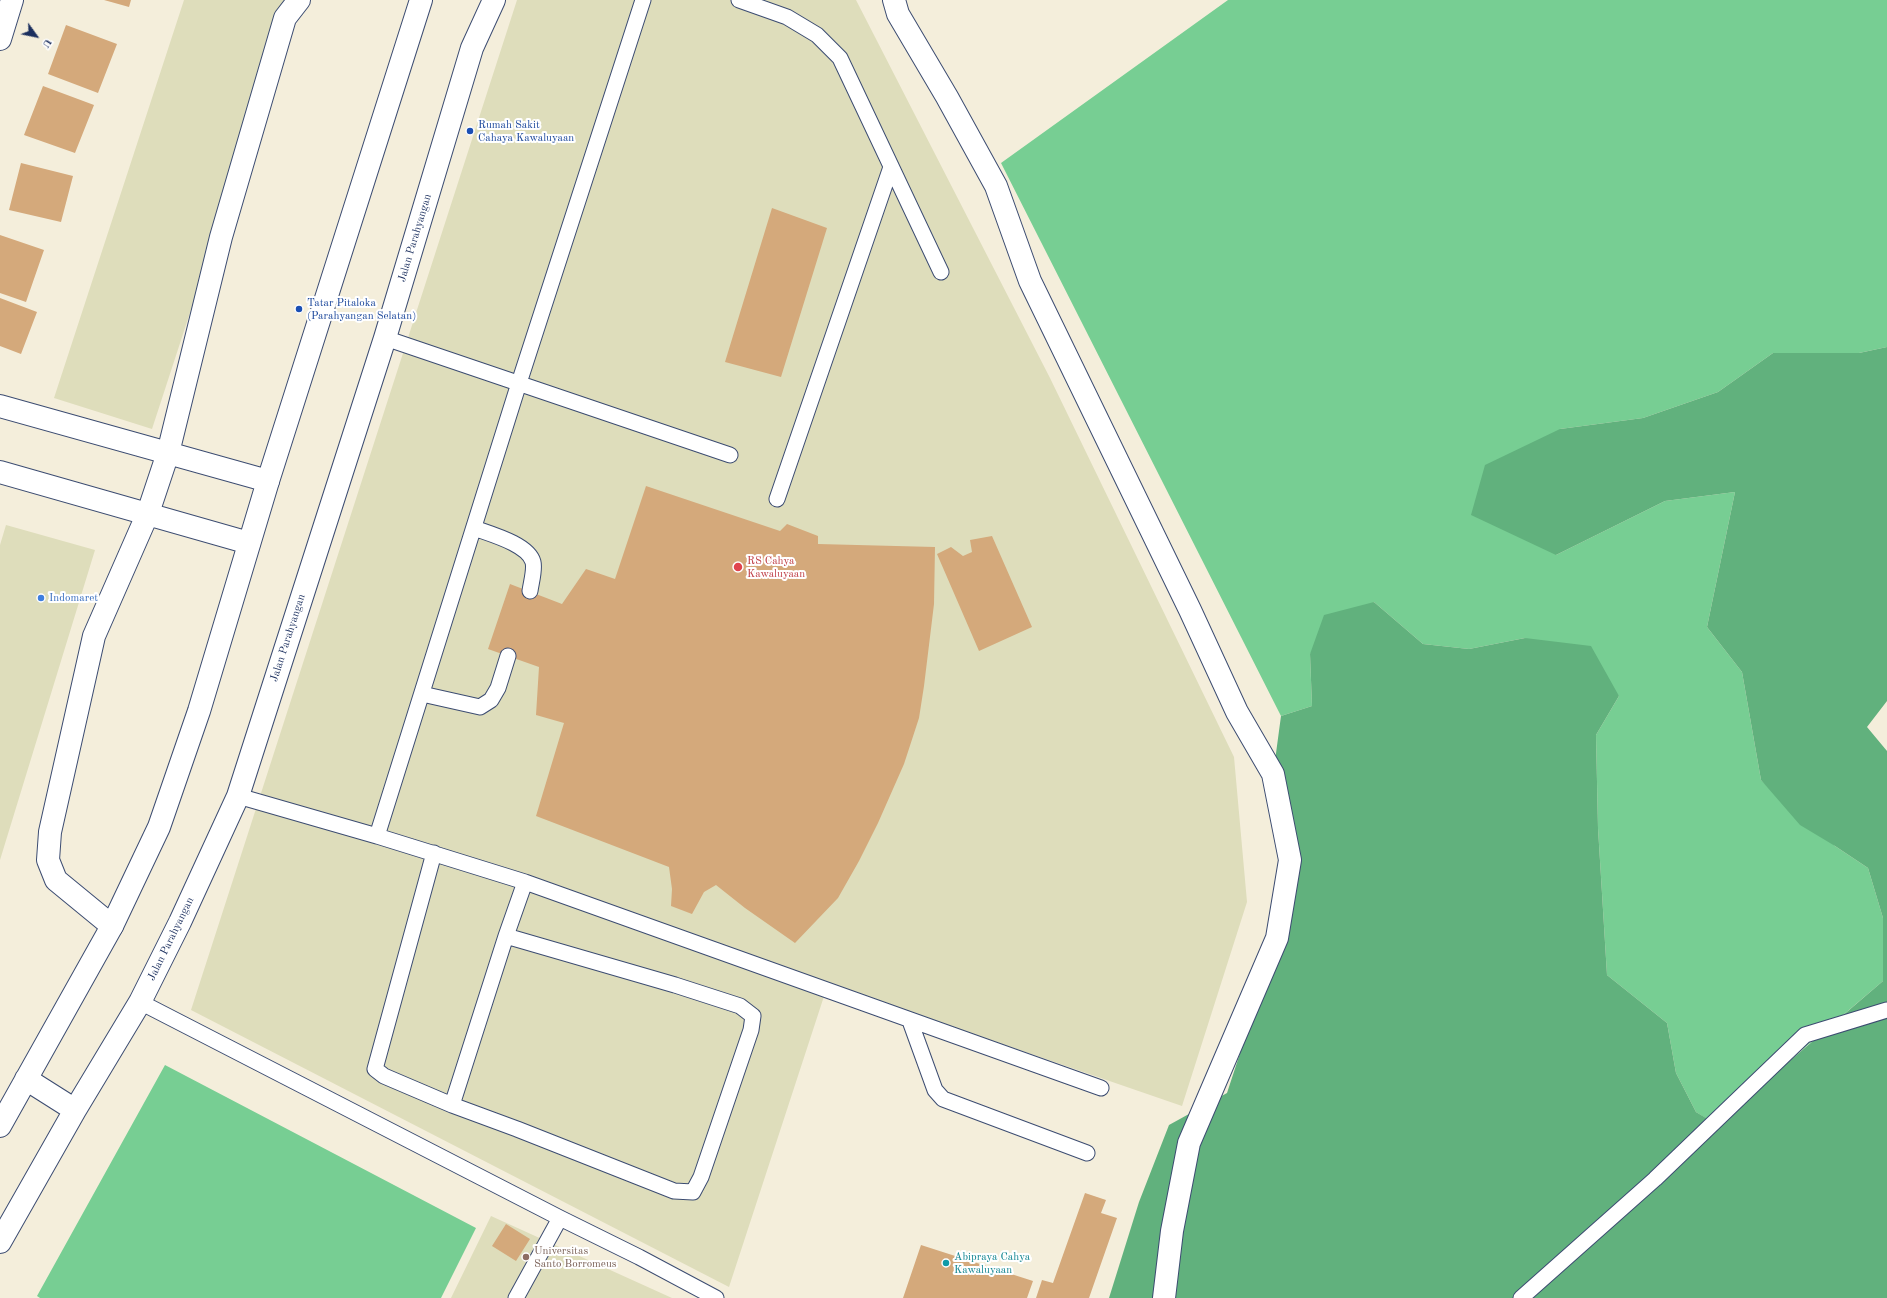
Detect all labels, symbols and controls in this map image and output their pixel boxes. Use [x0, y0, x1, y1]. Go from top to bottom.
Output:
north arrow [16, 16, 56, 56]
text: U [39, 36, 53, 49]
place label: Rumah Sakit Cahaya Kawaluyaan [478, 118, 574, 144]
marker: Rumah Sakit Cahaya Kawaluyaan [465, 126, 475, 136]
street label: Jalan Parahyangan [395, 192, 435, 284]
place label: Tatar Pitaloka (Parahyangan Selatan) [307, 296, 416, 322]
marker: Tatar Pitaloka (Parahyangan Selatan) [294, 304, 304, 314]
place label: RS Cahya Kawaluyaan [747, 554, 805, 580]
marker: RS Cahya Kawaluyaan [732, 561, 744, 573]
place label: Indomaret [49, 591, 98, 605]
marker: Indomaret [36, 593, 46, 603]
street label: Jalan Parahyangan [268, 593, 308, 683]
street label: Jalan Parahyangan [145, 895, 197, 983]
place label: Universitas Santo Borromeus [534, 1244, 617, 1270]
place label: Abipraya Cahya Kawaluyaan [954, 1250, 1030, 1276]
marker: Universitas Santo Borromeus [521, 1252, 531, 1262]
marker: Abipraya Cahya Kawaluyaan [941, 1258, 951, 1268]

